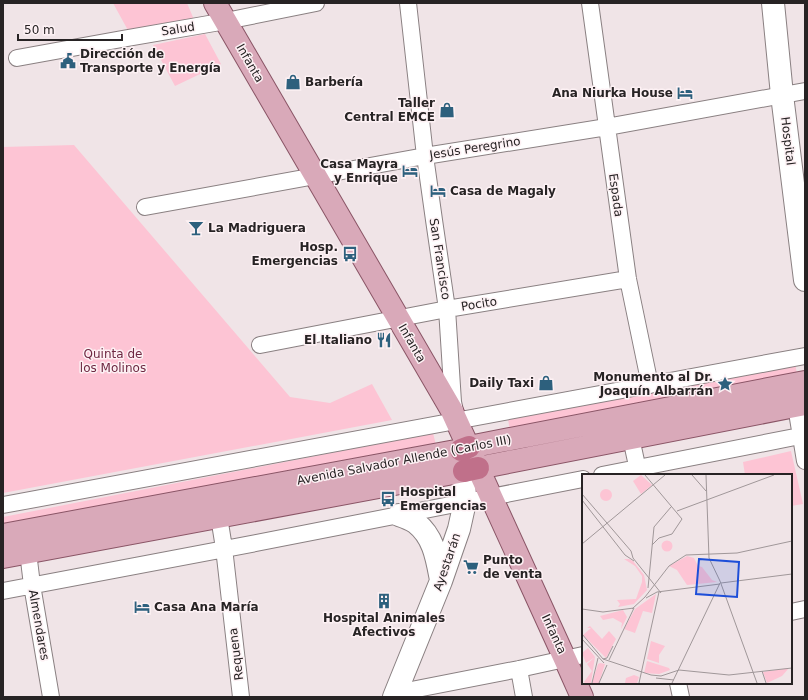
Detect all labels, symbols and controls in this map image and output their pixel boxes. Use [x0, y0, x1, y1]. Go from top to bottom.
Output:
scale bar [18, 16, 122, 42]
street label: Salud [160, 19, 196, 39]
text: 50 m [24, 23, 55, 37]
street label: Infanta [233, 41, 267, 85]
place label: Dirección de Transporte y Energía [80, 47, 221, 75]
public building icon: Dirección de Transporte y Energía [59, 52, 77, 70]
shop icon: Barbería [284, 73, 302, 91]
place label: Barbería [305, 75, 363, 89]
hotel icon: Ana Niurka House [676, 84, 694, 102]
place label: Ana Niurka House [552, 86, 673, 100]
place label: Taller Central EMCE [344, 96, 435, 124]
shop icon: Taller Central EMCE [438, 101, 456, 119]
street label: Hospital [778, 116, 798, 166]
street label: Jesús Peregrino [428, 134, 521, 162]
place label: Casa Mayra y Enrique [320, 157, 398, 185]
hotel icon: Casa Mayra y Enrique [401, 162, 419, 180]
street label: Espada [606, 172, 626, 218]
hotel icon: Casa de Magaly [429, 182, 447, 200]
place label: Casa de Magaly [450, 184, 556, 198]
street label: San Francisco [427, 217, 453, 301]
bar icon: La Madriguera [187, 219, 205, 237]
place label: La Madriguera [208, 221, 306, 235]
place label: Hosp. Emergencias [252, 240, 338, 268]
bus stop icon: Hosp. Emergencias [341, 245, 359, 263]
street label: Pocito [460, 294, 498, 314]
street label: Infanta [395, 321, 429, 365]
restaurant icon: El Italiano [375, 331, 393, 349]
place label: El Italiano [304, 333, 372, 347]
park label: Quinta de los Molinos [80, 347, 146, 375]
place label: Monumento al Dr. Joaquín Albarrán [593, 370, 713, 398]
shop icon: Daily Taxi [537, 374, 555, 392]
place icon: Monumento al Dr. Joaquín Albarrán [716, 375, 734, 393]
place label: Daily Taxi [469, 376, 534, 390]
street label: Avenida Salvador Allende (Carlos III) [296, 432, 512, 488]
inset map [582, 474, 792, 684]
place label: Hospital Emergencias [400, 485, 487, 513]
bus stop icon: Hospital Emergencias [379, 490, 397, 508]
street label: Ayestarán [431, 531, 463, 593]
place label: Punto de venta [483, 553, 542, 581]
supermarket icon: Punto de venta [462, 558, 480, 576]
street label: Almendares [26, 589, 52, 661]
building icon: Hospital Animales Afectivos [375, 592, 393, 610]
hotel icon: Casa Ana María [133, 598, 151, 616]
place label: Casa Ana María [154, 600, 259, 614]
place label: Hospital Animales Afectivos [323, 611, 445, 639]
street label: Infanta [539, 612, 569, 656]
street label: Requena [226, 627, 246, 681]

